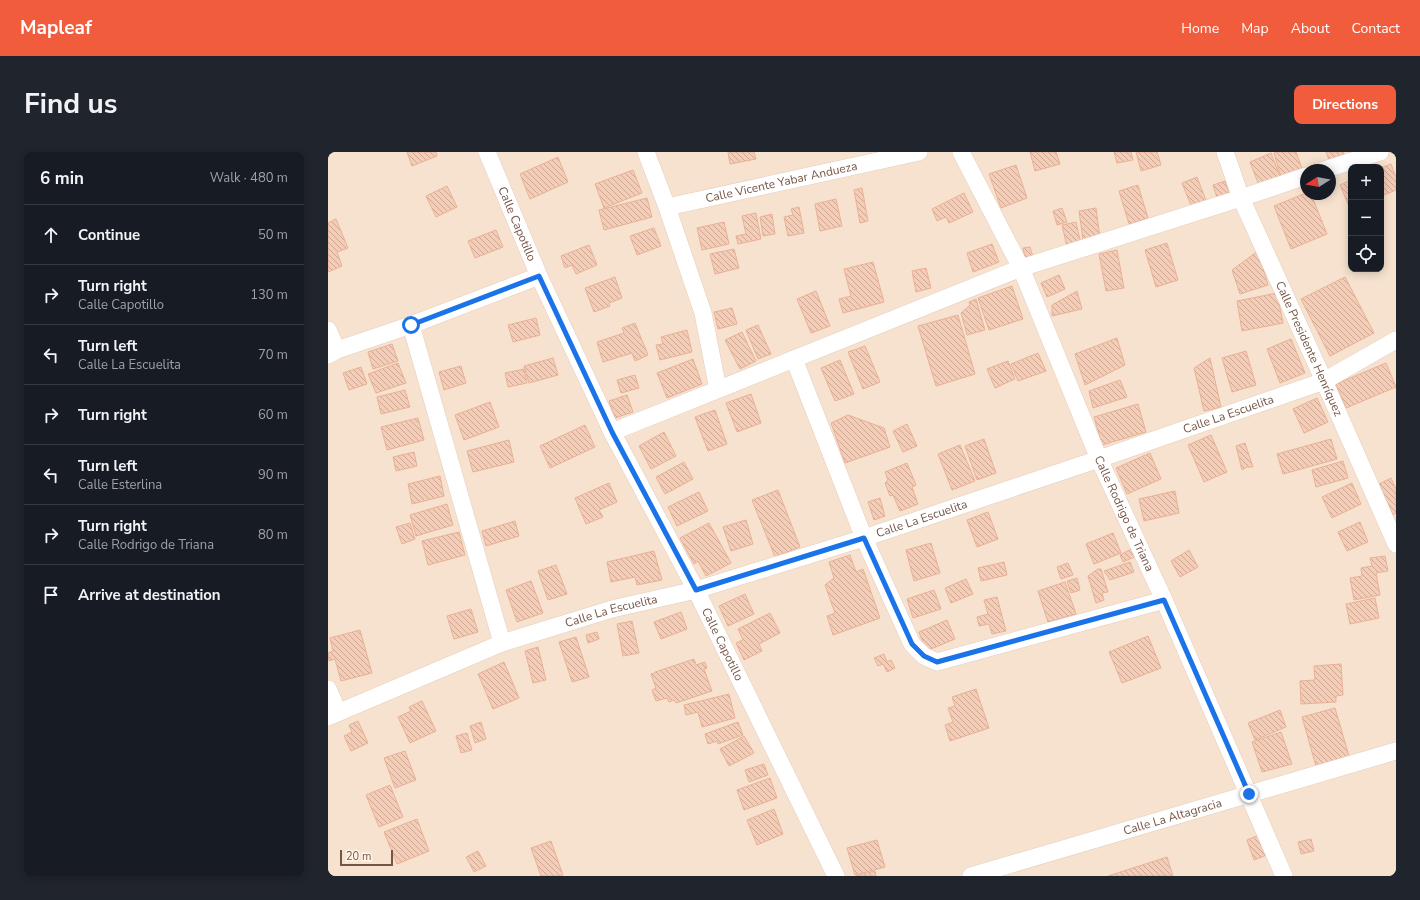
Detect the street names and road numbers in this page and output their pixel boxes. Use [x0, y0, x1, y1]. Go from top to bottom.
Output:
street label: Calle Vicente Yabar Andueza [704, 158, 859, 206]
street label: Calle Capotillo [494, 184, 540, 264]
street label: Calle Presidente Henríquez [1272, 279, 1347, 419]
street label: Calle La Escuelita [1181, 391, 1276, 437]
street label: Calle Rodrigo de Triana [1091, 453, 1158, 574]
street label: Calle La Escuelita [874, 496, 969, 541]
street label: Calle La Escuelita [563, 591, 659, 631]
street label: Calle Capotillo [698, 605, 747, 684]
street label: Calle La Altagracia [1121, 795, 1224, 839]

